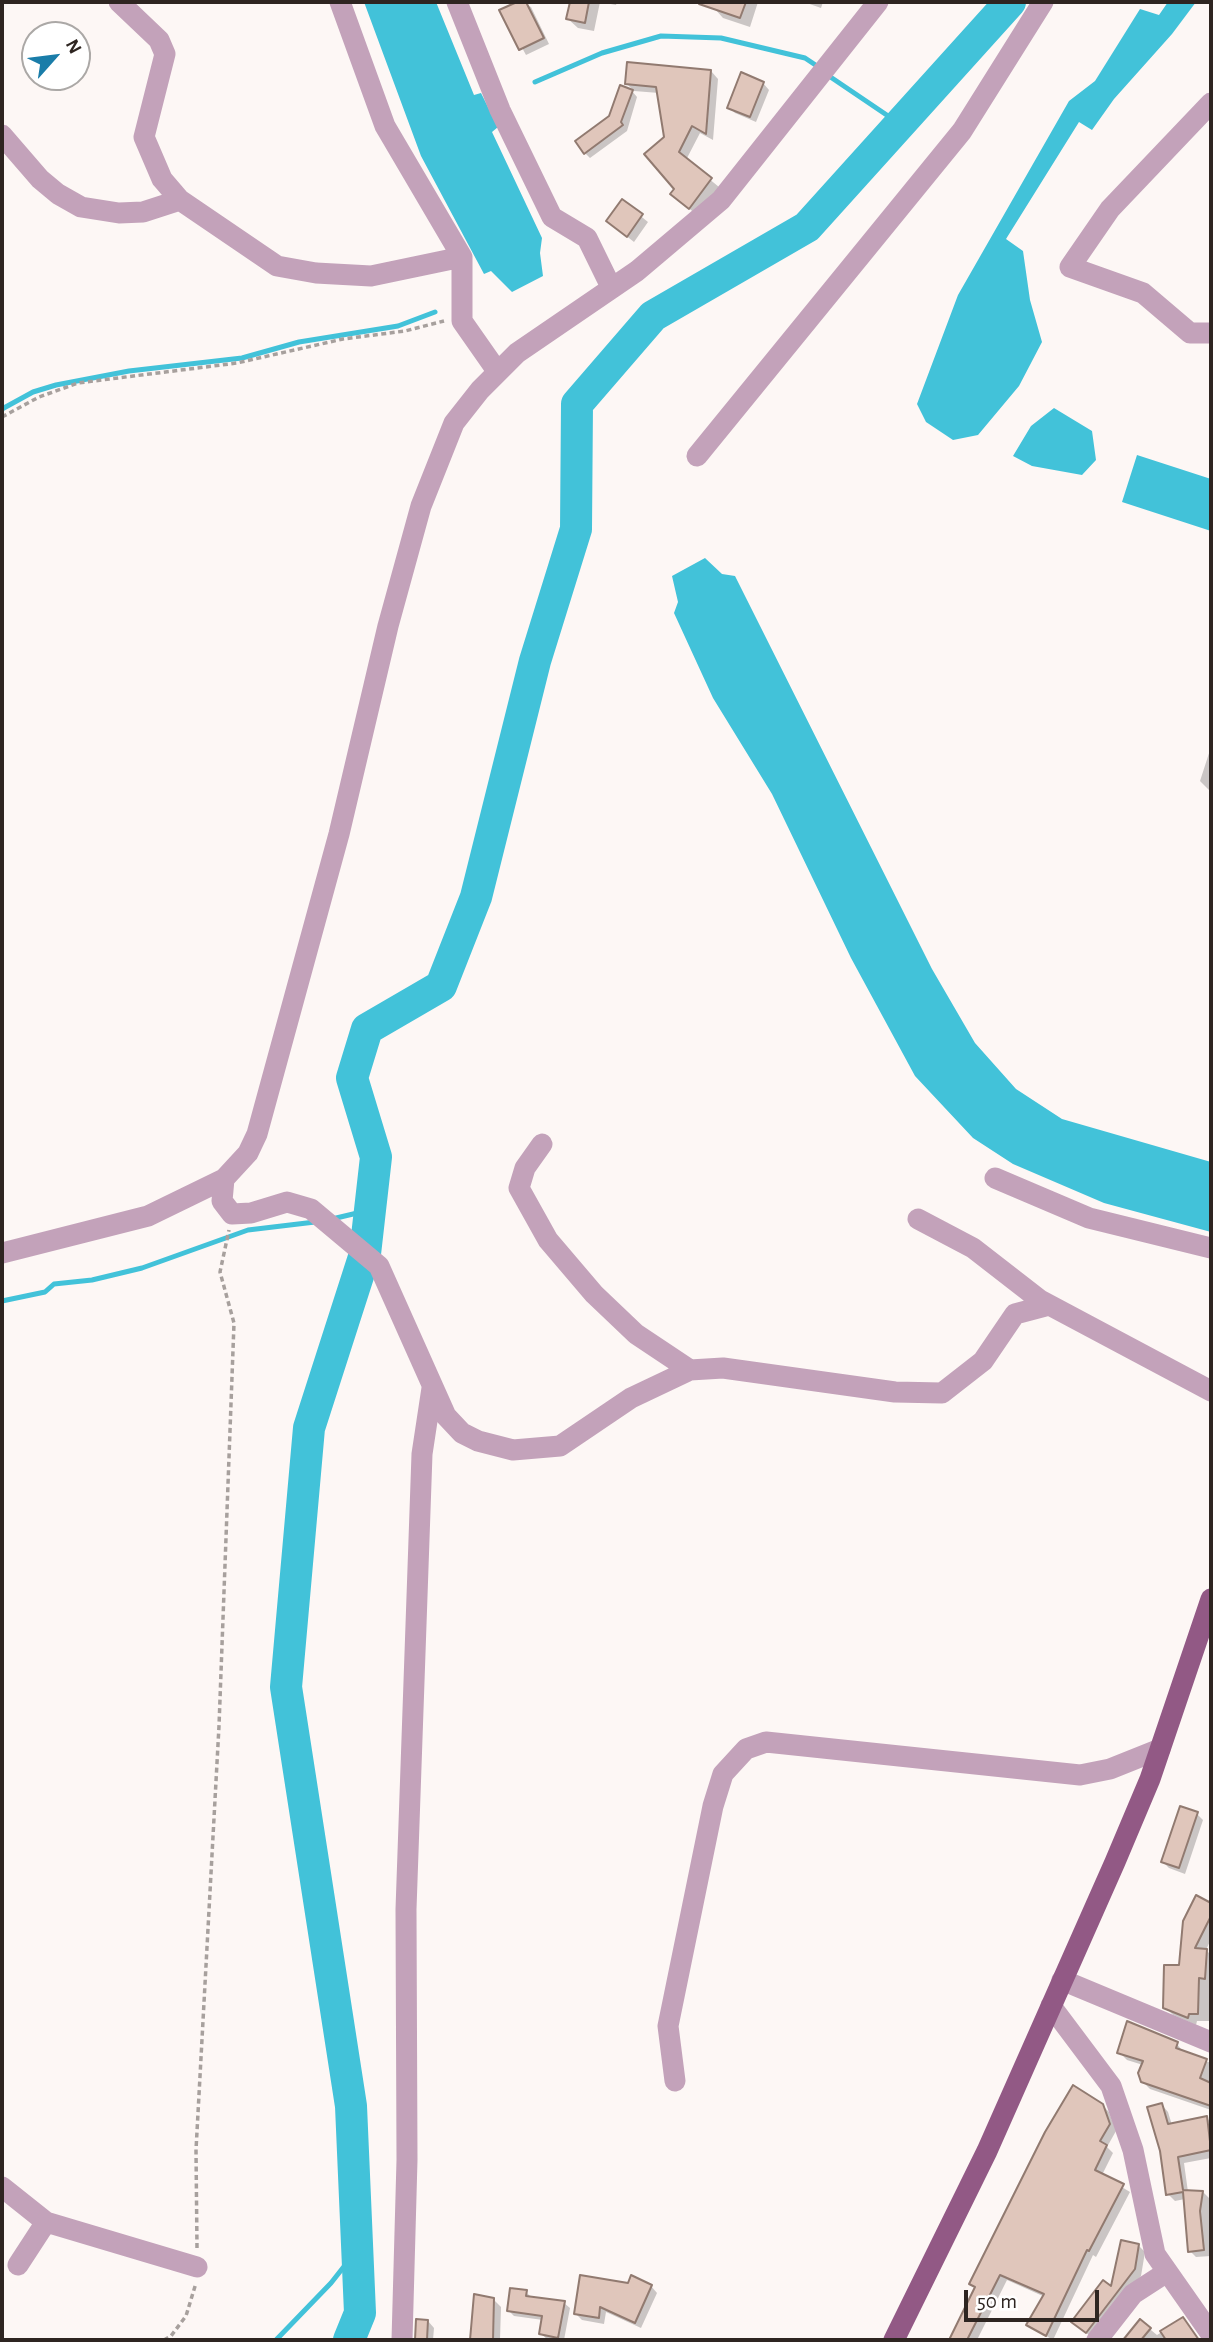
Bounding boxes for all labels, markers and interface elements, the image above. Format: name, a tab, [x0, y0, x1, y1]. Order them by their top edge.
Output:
north arrow	[21, 21, 91, 91]
text: N	[62, 37, 85, 57]
scale bar	[968, 2276, 1103, 2320]
text: 50 m	[977, 2291, 1017, 2312]

